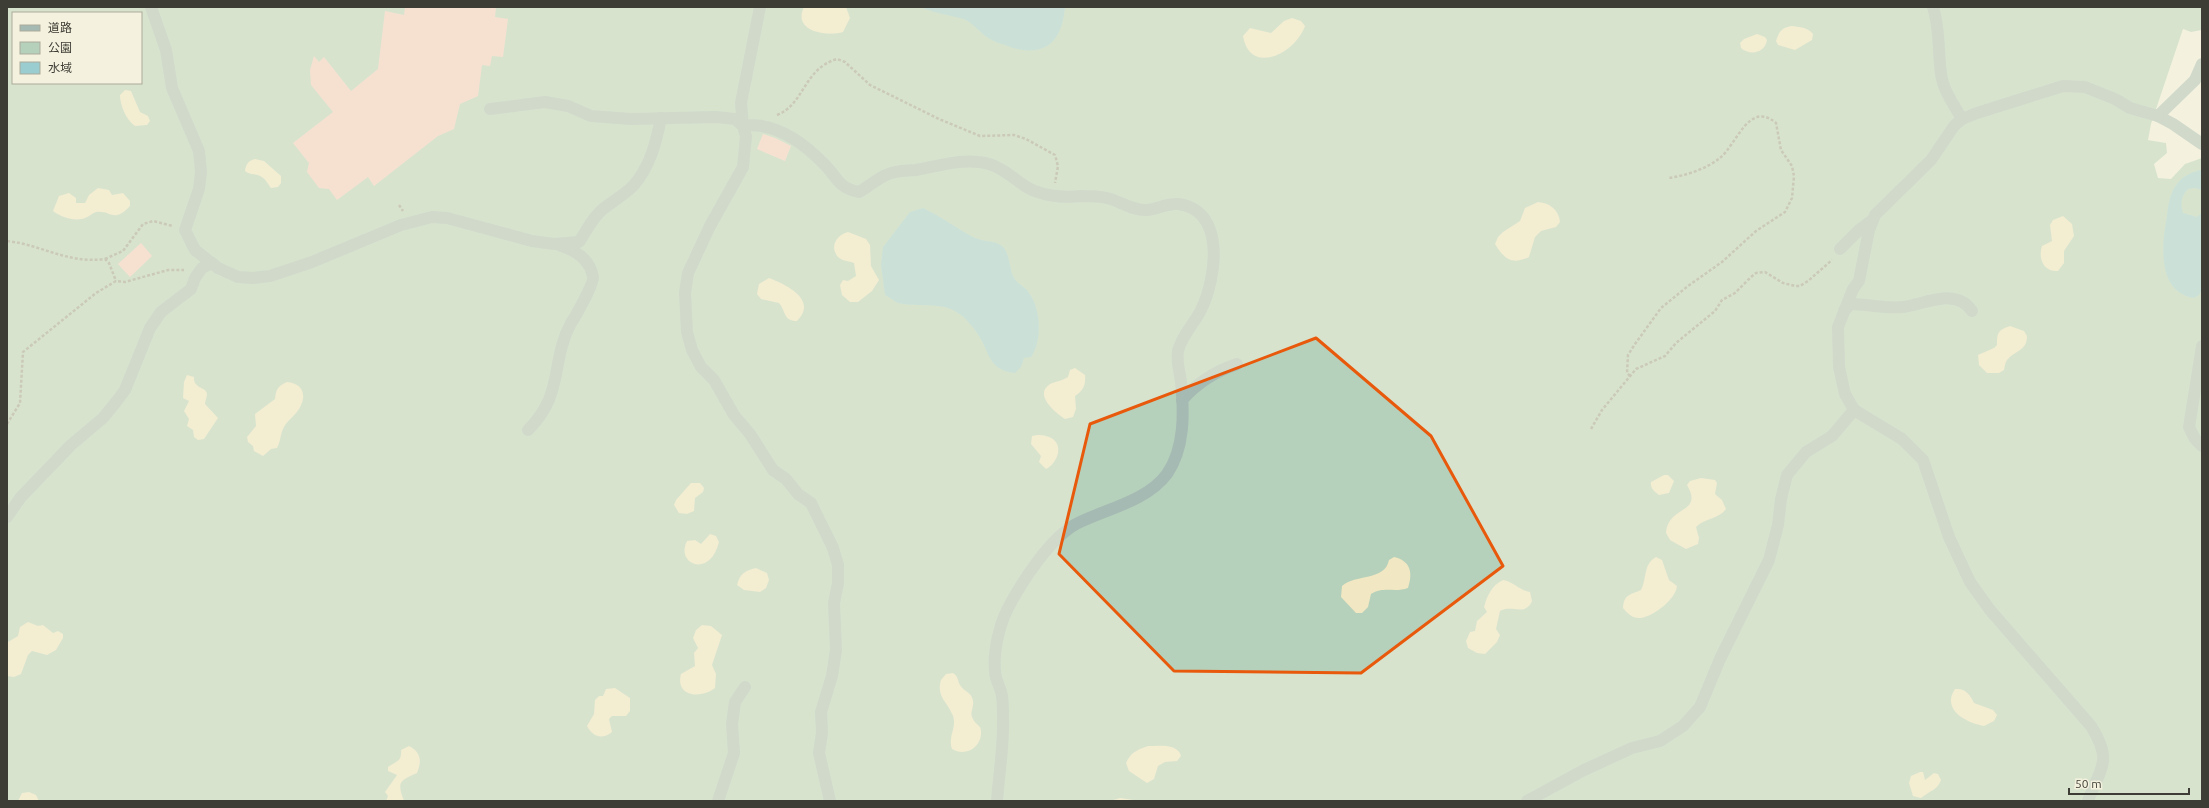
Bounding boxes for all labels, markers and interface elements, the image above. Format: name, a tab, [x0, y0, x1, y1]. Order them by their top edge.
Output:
legend	[12, 12, 142, 84]
text: 道路	[48, 21, 72, 34]
text: 公園	[48, 41, 72, 54]
text: 水域	[48, 61, 72, 74]
scale bar	[2069, 770, 2189, 796]
text: 50 m	[2075, 777, 2102, 790]

